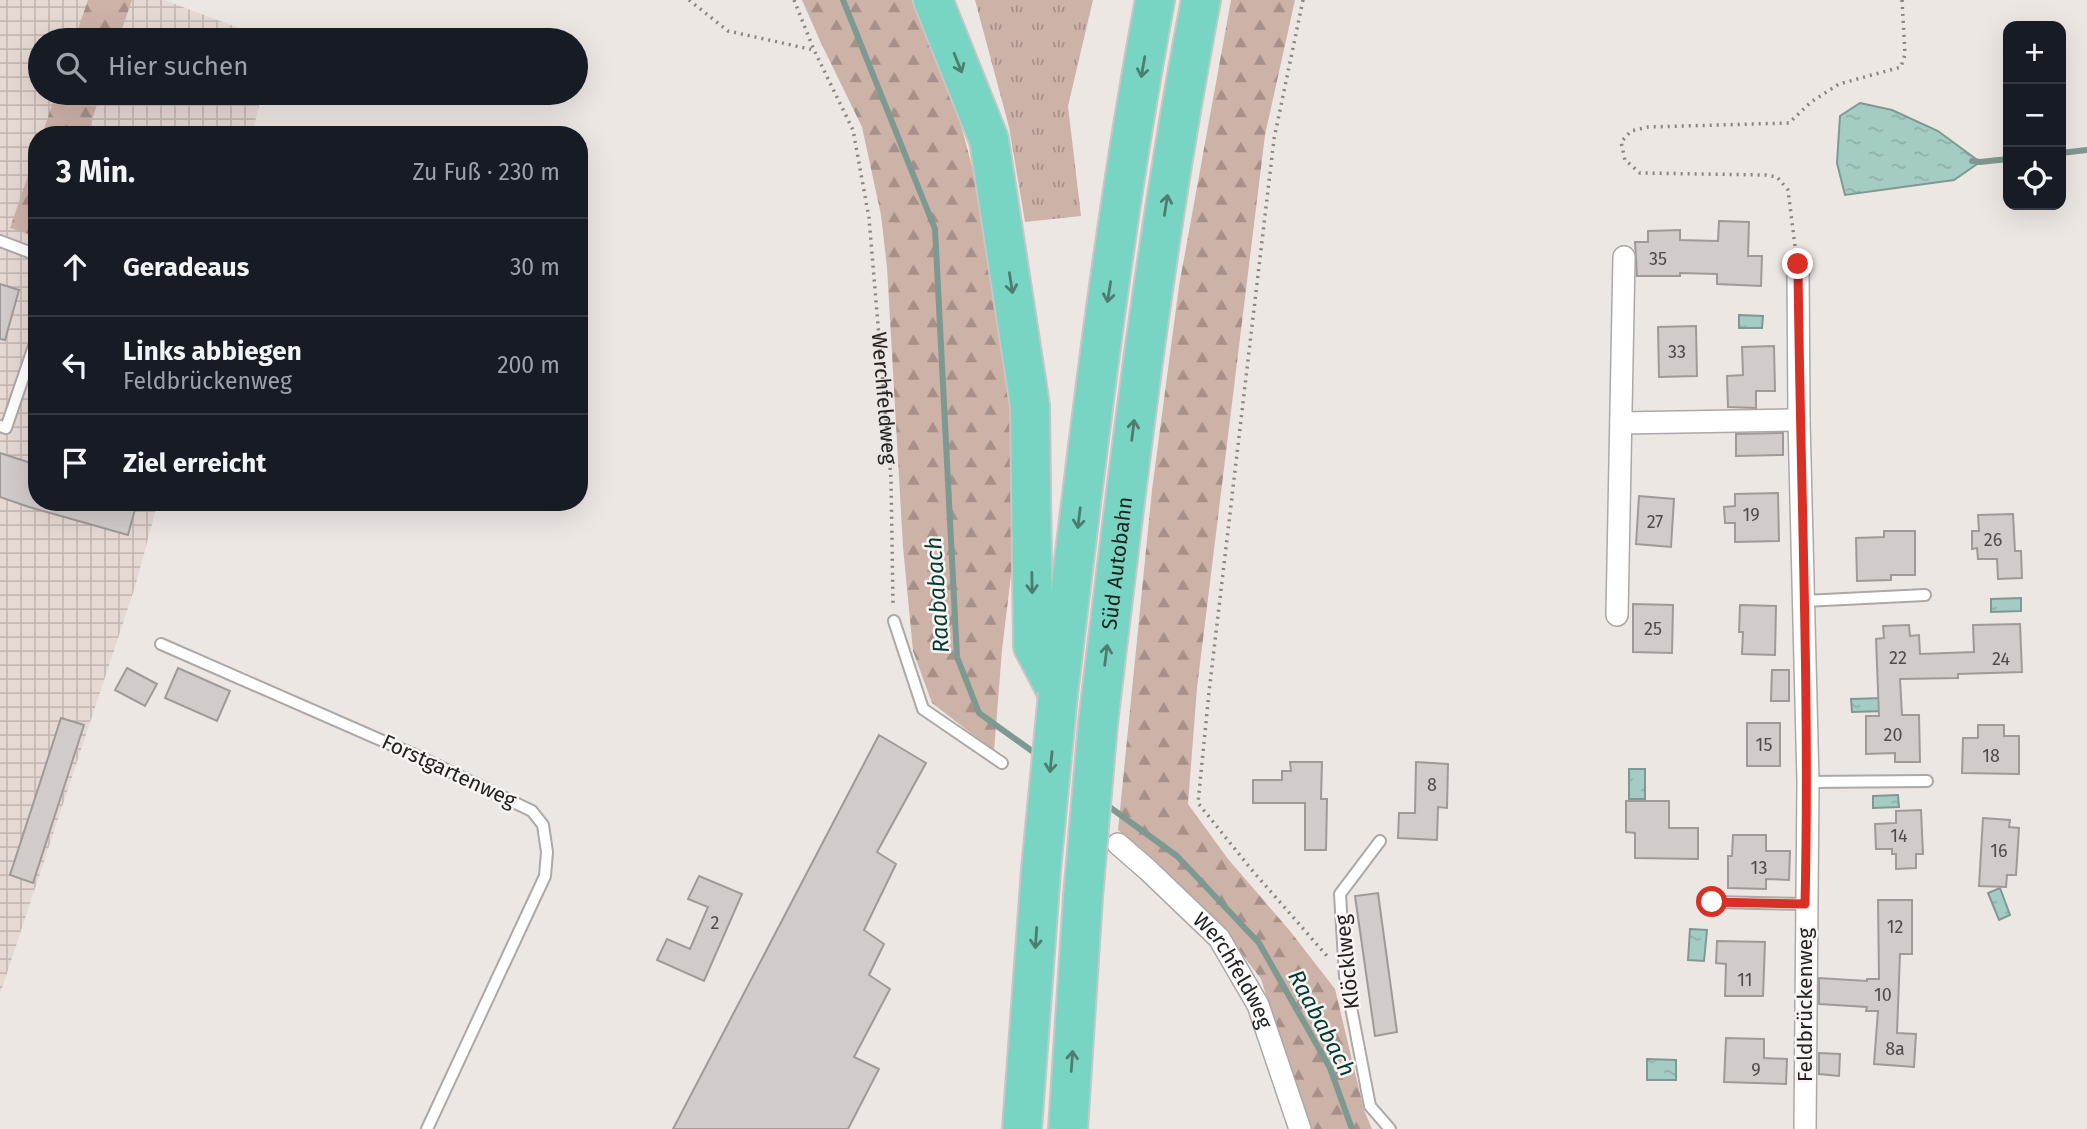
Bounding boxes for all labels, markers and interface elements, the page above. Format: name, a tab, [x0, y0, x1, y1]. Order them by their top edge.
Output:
map controls	[2003, 21, 2066, 210]
button: +	[2003, 21, 2066, 84]
search box	[28, 28, 588, 105]
icon: search	[52, 48, 90, 86]
text: Hier suchen	[108, 51, 248, 82]
one-way arrow	[953, 52, 966, 74]
one-way arrow	[1136, 55, 1149, 78]
button: −	[2003, 84, 2066, 147]
button: locate	[2003, 147, 2066, 210]
text: 3 Min.	[56, 154, 135, 190]
text: Zu Fuß · 230 m	[412, 158, 560, 186]
one-way arrow	[1160, 194, 1173, 216]
icon: ahead	[56, 248, 94, 286]
house number: 35	[1649, 248, 1667, 270]
route end	[1782, 248, 1813, 279]
text: Geradeaus	[123, 252, 249, 283]
text: 30 m	[510, 253, 560, 281]
one-way arrow	[1005, 272, 1018, 294]
one-way arrow	[1102, 280, 1115, 303]
street label: Werchfeldweg	[866, 331, 903, 465]
text: Links abbiegen	[123, 336, 302, 367]
house number: 33	[1668, 341, 1686, 363]
icon: left	[56, 346, 94, 384]
text: 200 m	[497, 351, 560, 379]
text: Feldbrückenweg	[123, 367, 292, 395]
one-way arrow	[1127, 419, 1140, 441]
icon: arrive	[56, 444, 94, 482]
text: Ziel erreicht	[123, 448, 266, 479]
street label: Süd Autobahn	[1096, 495, 1138, 631]
house number: 19	[1742, 504, 1760, 526]
one-way arrow	[1073, 506, 1086, 528]
house number: 27	[1647, 511, 1663, 533]
house number: 26	[1984, 529, 2002, 551]
water label: Raababach	[919, 536, 955, 654]
one-way arrow	[1026, 571, 1039, 594]
house number: 25	[1644, 618, 1662, 640]
one-way arrow	[1099, 645, 1112, 667]
house number: 22	[1889, 647, 1907, 669]
house number: 24	[1992, 648, 2010, 670]
house number: 20	[1884, 724, 1902, 746]
street label: Forstgartenweg	[378, 729, 520, 813]
house number: 15	[1756, 734, 1772, 756]
house number: 18	[1982, 745, 2000, 767]
one-way arrow	[1044, 750, 1057, 773]
house number: 8	[1427, 774, 1437, 796]
house number: 14	[1890, 825, 1908, 847]
house number: 16	[1990, 840, 2008, 862]
house number: 13	[1751, 857, 1767, 879]
route start	[1696, 886, 1727, 917]
street label: Werchfeldweg	[1187, 907, 1278, 1032]
house number: 2	[711, 912, 720, 934]
street label: Klöcklweg	[1329, 913, 1365, 1011]
house number: 12	[1887, 916, 1903, 938]
one-way arrow	[1029, 926, 1042, 949]
street label: Feldbrückenweg	[1792, 928, 1818, 1082]
water label: Raababach	[1282, 965, 1362, 1081]
house number: 11	[1737, 969, 1753, 991]
house number: 10	[1874, 984, 1892, 1006]
house number: 8a	[1885, 1038, 1905, 1060]
one-way arrow	[1066, 1050, 1079, 1073]
house number: 9	[1751, 1059, 1761, 1081]

